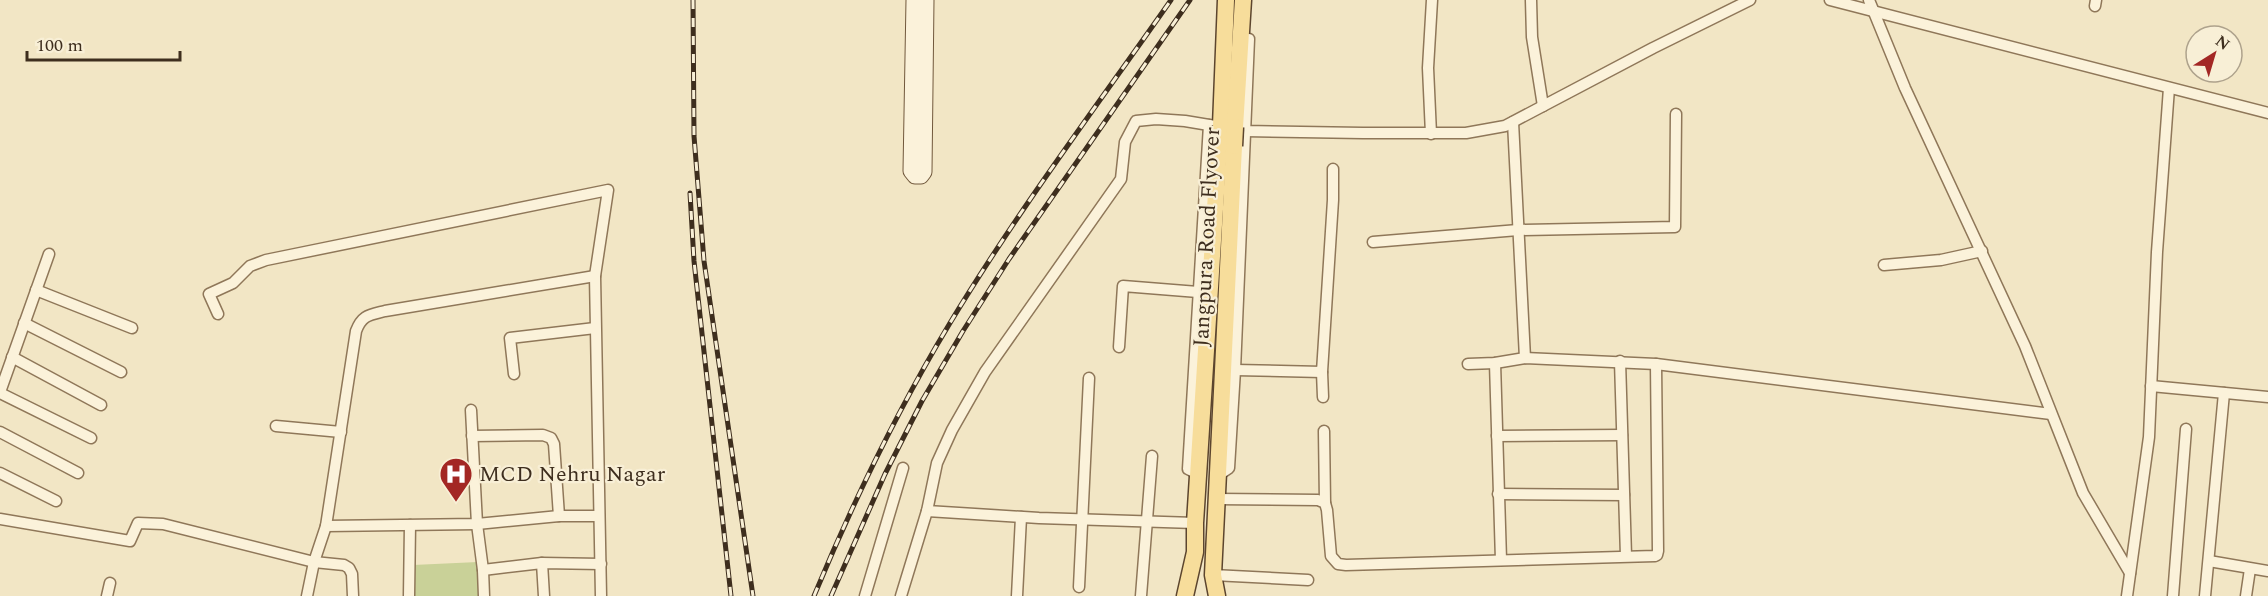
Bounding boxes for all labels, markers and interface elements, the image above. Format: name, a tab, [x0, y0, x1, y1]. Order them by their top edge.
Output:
scale bar	[27, 24, 180, 62]
north arrow	[2184, 24, 2244, 84]
text: N	[2210, 29, 2235, 56]
text: 100 m	[36, 32, 83, 59]
street label: Jangpura Road Flyover	[1185, 126, 1229, 348]
hospital icon: MCD Nehru Nagar	[438, 456, 474, 503]
place label: MCD Nehru Nagar	[479, 458, 666, 491]

